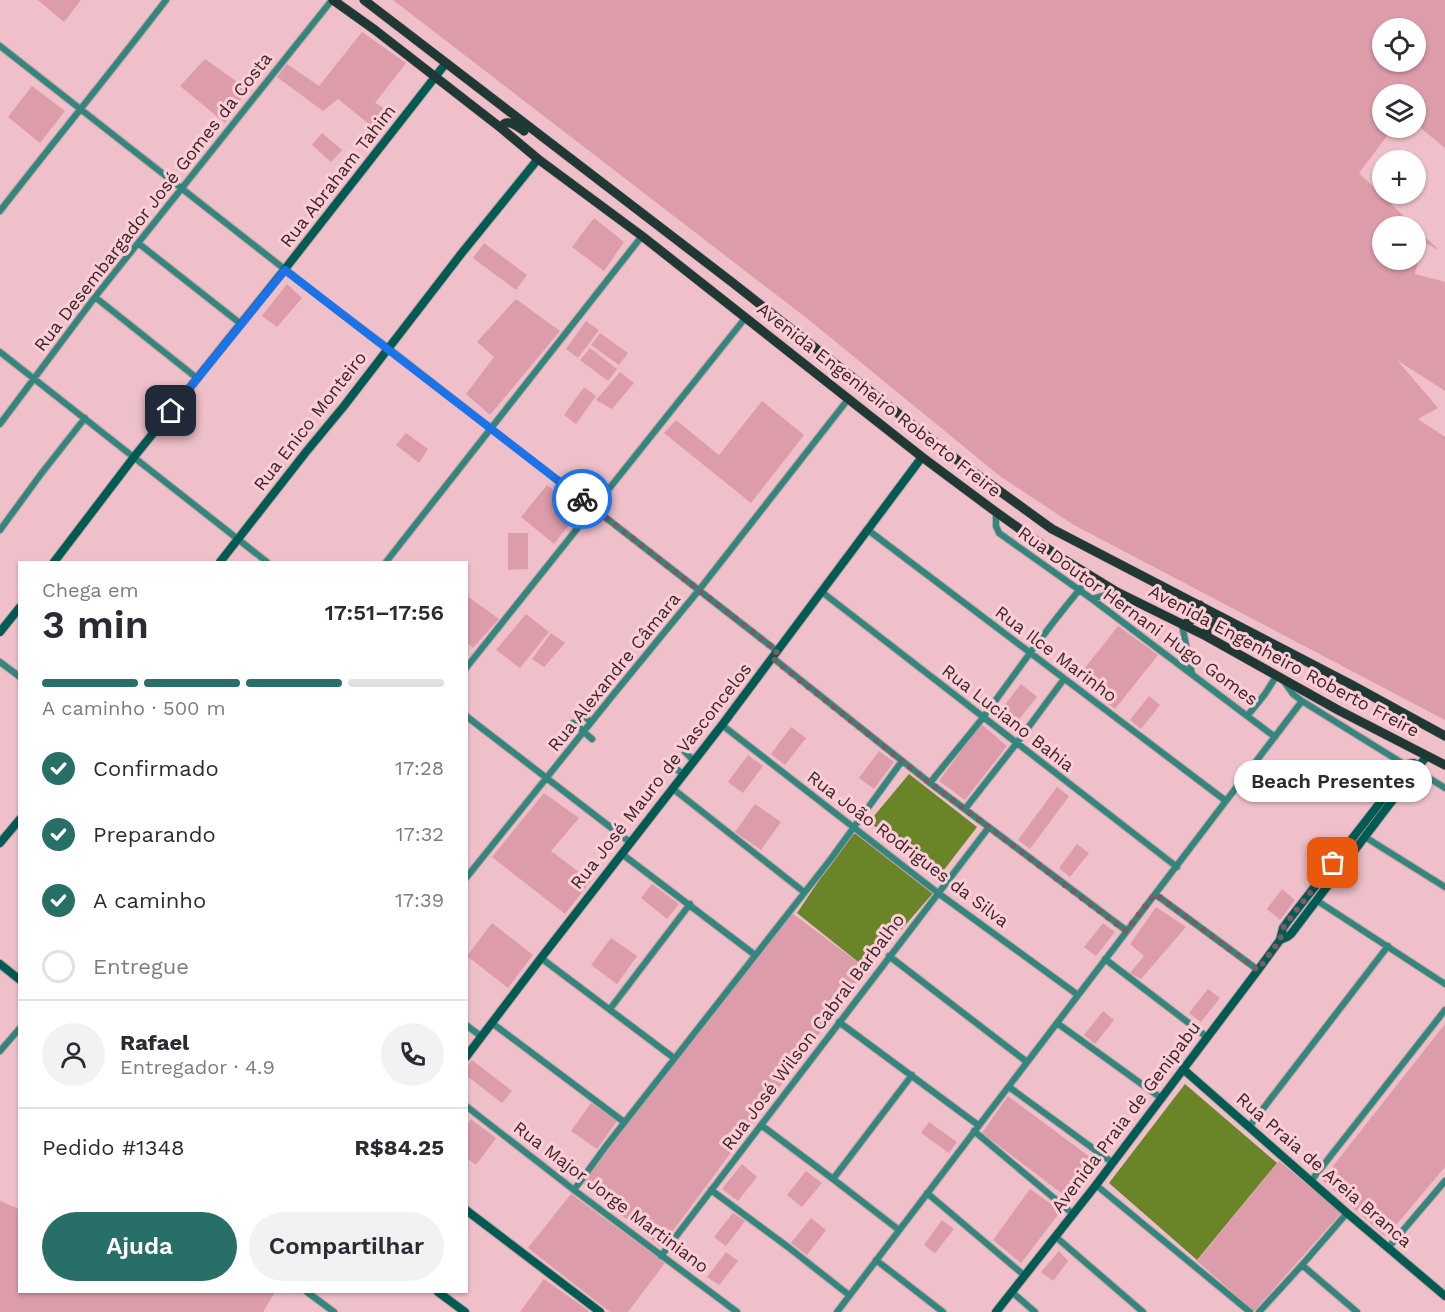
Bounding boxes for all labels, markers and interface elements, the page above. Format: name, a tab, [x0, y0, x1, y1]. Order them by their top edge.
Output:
map controls	[1372, 18, 1426, 270]
button: locate	[1372, 18, 1426, 72]
street label: Rua Desembargador José Gomes da Costa	[29, 48, 276, 355]
button: layers	[1372, 84, 1426, 138]
street label: Rua Abraham Tahim	[275, 100, 400, 251]
button: +	[1372, 150, 1426, 204]
button: −	[1372, 216, 1426, 270]
street label: Avenida Engenheiro Roberto Freire	[753, 298, 1005, 501]
street label: Rua Enico Monteiro	[249, 347, 370, 494]
pin	[145, 385, 196, 436]
icon: home	[154, 394, 187, 427]
courier	[552, 469, 612, 529]
icon: bike	[566, 483, 599, 516]
street label: Rua Doutor Hernani Hugo Gomes	[1014, 522, 1262, 710]
text: Chega em	[42, 578, 139, 602]
street label: Avenida Engenheiro Roberto Freire	[1145, 580, 1423, 741]
street label: Rua Alexandre Câmara	[543, 588, 684, 755]
text: 17:51–17:56	[325, 600, 444, 625]
street label: Rua Ilce Marinho	[991, 601, 1121, 706]
text: 3 min	[42, 602, 149, 647]
street label: Rua José Mauro de Vasconcelos	[566, 658, 756, 893]
street label: Rua Luciano Bahia	[938, 660, 1078, 776]
text: A caminho · 500 m	[42, 696, 225, 720]
icon: check	[42, 752, 75, 785]
text: Confirmado	[93, 756, 219, 781]
text: 17:28	[395, 756, 444, 780]
callout: Beach Presentes	[1234, 761, 1432, 803]
street label: Rua João Rodrigues da Silva	[803, 766, 1013, 931]
text: Beach Presentes	[1251, 769, 1415, 793]
icon: check	[42, 818, 75, 851]
text: Preparando	[93, 822, 216, 847]
text: 17:32	[396, 822, 444, 846]
pin	[1307, 837, 1358, 888]
icon: bag	[1316, 846, 1349, 879]
icon: check	[42, 884, 75, 917]
text: A caminho	[93, 888, 206, 913]
text: 17:39	[395, 888, 444, 912]
street label: Rua José Wilson Cabral Barbalho	[717, 909, 908, 1154]
text: Entregue	[93, 954, 189, 979]
street label: Avenida Praia de Genipabu	[1047, 1017, 1204, 1217]
button: person	[42, 1023, 105, 1086]
button: phone	[381, 1023, 444, 1086]
text: Rafael	[120, 1030, 189, 1055]
text: Entregador · 4.9	[120, 1055, 275, 1079]
street label: Rua Praia de Areia Branca	[1232, 1088, 1416, 1251]
street label: Rua Major Jorge Martiniano	[510, 1116, 713, 1277]
text: Pedido #1348	[42, 1135, 185, 1160]
text: R$84.25	[355, 1135, 444, 1160]
button: Ajuda	[42, 1212, 237, 1281]
button: Compartilhar	[249, 1212, 444, 1281]

